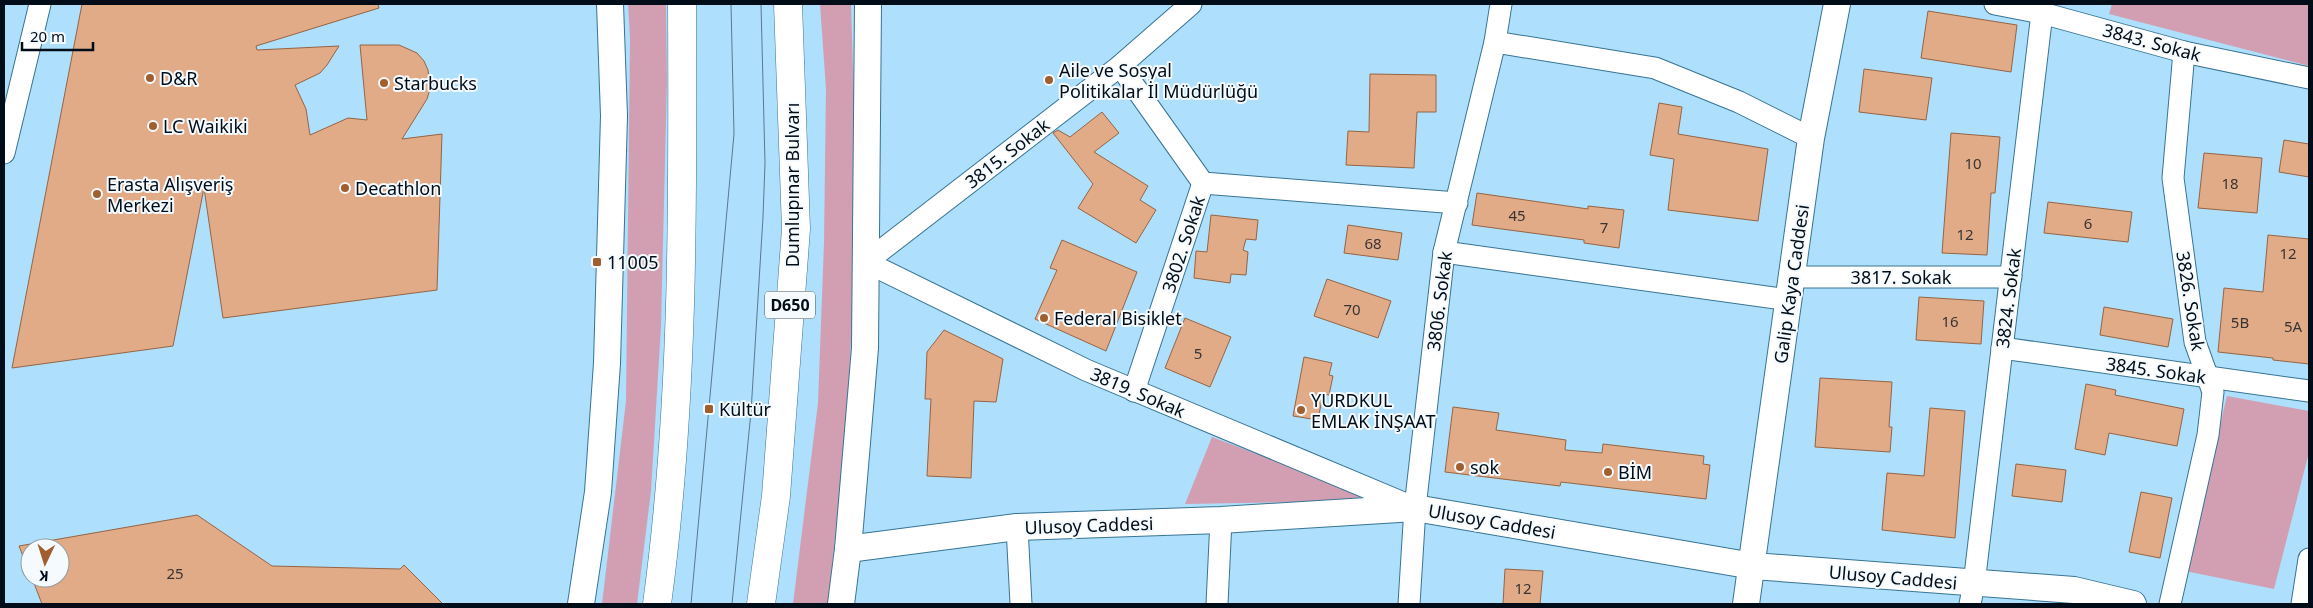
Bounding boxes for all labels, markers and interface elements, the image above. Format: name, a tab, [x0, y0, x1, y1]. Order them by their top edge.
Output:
street label: 3843. Sokak	[2100, 17, 2204, 67]
scale bar	[22, 20, 94, 52]
text: 20 m	[30, 26, 65, 46]
place label: Aile ve Sosyal Politikalar İl Müdürlüğü	[1059, 58, 1258, 103]
place label: D&R	[160, 66, 198, 90]
place label: Starbucks	[394, 71, 477, 95]
marker: D&R	[144, 72, 156, 84]
marker: Aile ve Sosyal Politikalar İl Müdürlüğü	[1043, 74, 1055, 86]
marker: Starbucks	[378, 77, 390, 89]
street label: Dumlupınar Bulvarı	[780, 103, 804, 267]
street label: 3815. Sokak	[960, 112, 1054, 193]
place label: LC Waikiki	[163, 114, 248, 138]
marker: LC Waikiki	[147, 120, 159, 132]
house number: 10	[1964, 153, 1982, 173]
place label: Erasta Alışveriş Merkezi	[107, 172, 234, 217]
house number: 18	[2221, 173, 2239, 193]
place label: Decathlon	[355, 176, 441, 200]
marker: Decathlon	[339, 182, 351, 194]
marker: Erasta Alışveriş Merkezi	[91, 188, 103, 200]
street label: 3802. Sokak	[1156, 192, 1210, 296]
street label: Galip Kaya Caddesi	[1768, 203, 1814, 365]
house number: 45	[1508, 205, 1526, 225]
house number: 6	[2084, 213, 2092, 233]
house number: 7	[1600, 217, 1608, 237]
house number: 12	[1956, 224, 1974, 244]
house number: 68	[1364, 233, 1382, 253]
house number: 12	[2279, 243, 2297, 263]
street label: 3824. Sokak	[1990, 246, 2026, 349]
street label: 3806. Sokak	[1421, 249, 1457, 352]
street label: 3826. Sokak	[2171, 249, 2211, 353]
place label: 11005	[607, 250, 658, 274]
marker: 11005	[591, 256, 603, 268]
street label: 3817. Sokak	[1851, 265, 1952, 289]
road number: D650	[765, 292, 815, 318]
house number: 70	[1343, 299, 1361, 319]
place label: Federal Bisiklet	[1054, 306, 1182, 330]
house number: 16	[1941, 311, 1959, 331]
marker: Federal Bisiklet	[1038, 312, 1050, 324]
house number: 5B	[2231, 312, 2249, 332]
house number: 5A	[2284, 316, 2302, 336]
house number: 5	[1194, 343, 1202, 363]
street label: 3845. Sokak	[2104, 351, 2208, 389]
street label: 3819. Sokak	[1087, 361, 1189, 423]
place label: YURDKUL EMLAK İNŞAAT	[1311, 388, 1436, 433]
place label: Kültür	[719, 397, 772, 421]
marker: Kültür	[703, 403, 715, 415]
marker: YURDKUL EMLAK İNŞAAT	[1295, 404, 1307, 416]
place label: sok	[1470, 455, 1500, 479]
place label: BİM	[1618, 460, 1652, 484]
marker: sok	[1454, 461, 1466, 473]
marker: BİM	[1602, 466, 1614, 478]
street label: Ulusoy Caddesi	[1426, 498, 1558, 544]
street label: Ulusoy Caddesi	[1024, 511, 1154, 539]
north arrow	[20, 538, 70, 588]
street label: Ulusoy Caddesi	[1828, 559, 1958, 595]
house number: 25	[166, 563, 184, 583]
text: K	[38, 567, 49, 586]
house number: 12	[1514, 578, 1532, 598]

